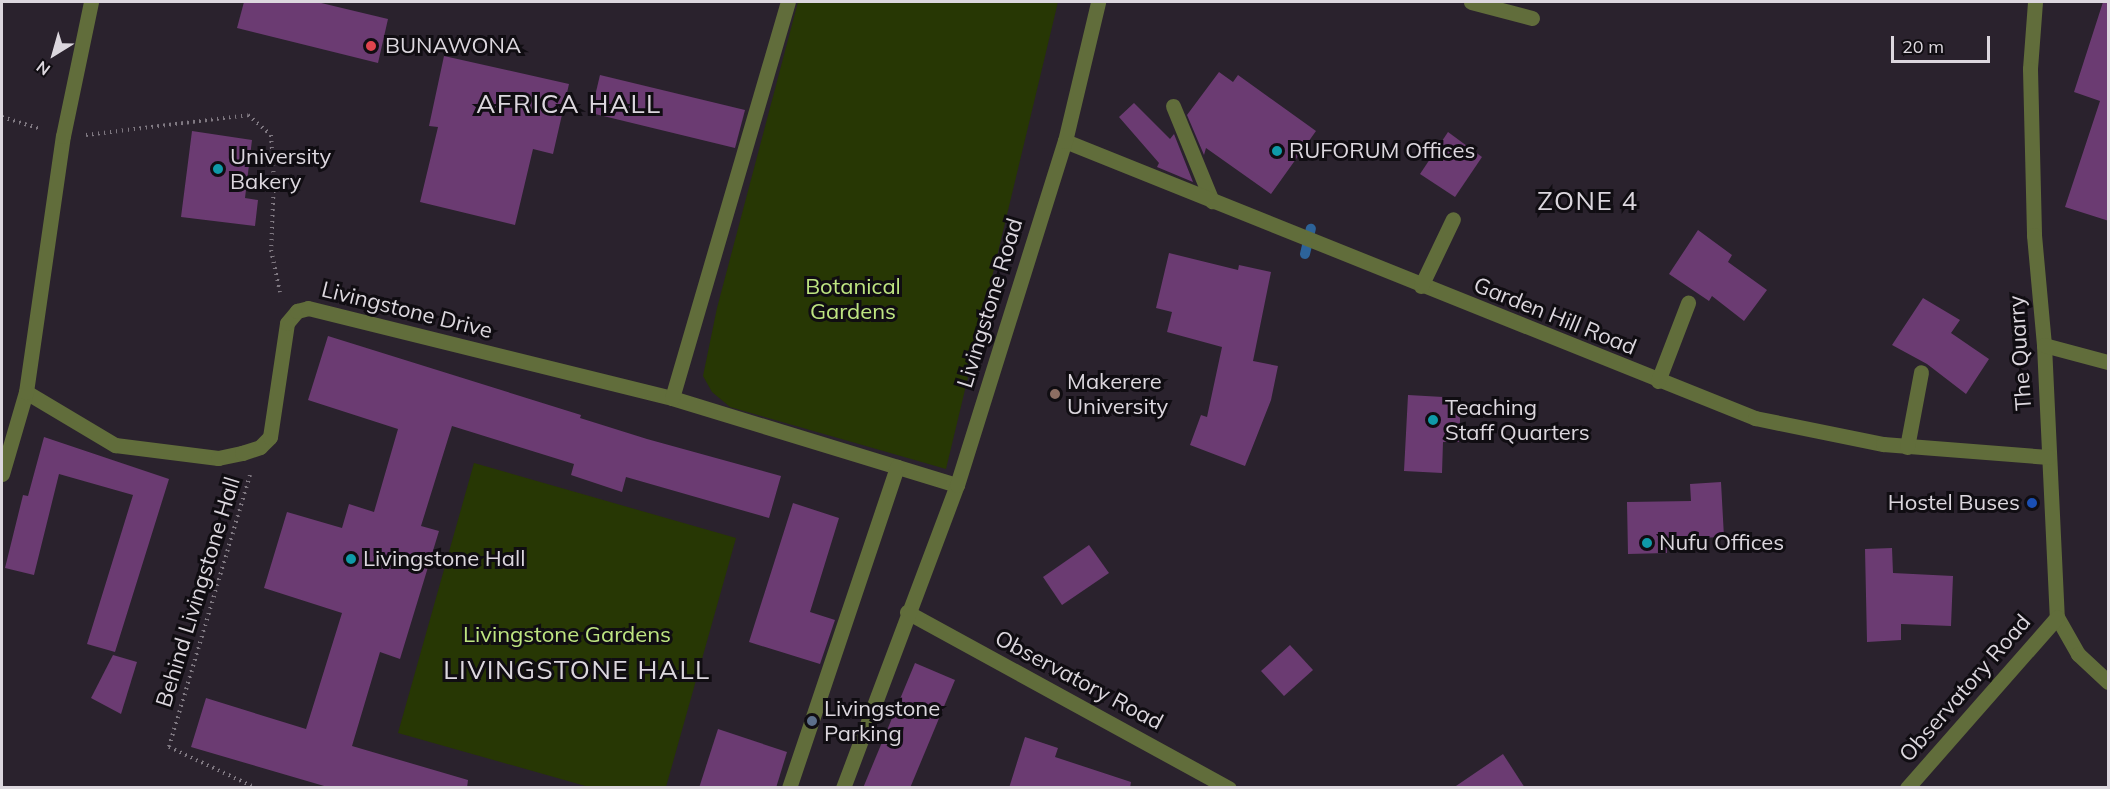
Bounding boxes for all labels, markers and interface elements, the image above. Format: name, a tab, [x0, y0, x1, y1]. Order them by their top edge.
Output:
north arrow	[24, 24, 84, 84]
scale bar	[1894, 24, 1993, 62]
place label: BUNAWONA	[385, 33, 521, 59]
text: 20 m	[1902, 35, 1944, 58]
marker: BUNAWONA	[362, 37, 380, 55]
text: N	[32, 57, 54, 80]
district label: AFRICA HALL	[476, 88, 662, 120]
place label: RUFORUM Offices	[1289, 138, 1475, 164]
place label: University Bakery	[230, 143, 331, 194]
marker: RUFORUM Offices	[1270, 144, 1284, 158]
marker: University Bakery	[211, 162, 225, 176]
district label: ZONE 4	[1537, 185, 1639, 217]
street label: Livingstone Road	[952, 215, 1028, 391]
street label: Garden Hill Road	[1470, 271, 1640, 361]
park label: Botanical Gardens	[805, 273, 901, 324]
street label: Livingstone Drive	[319, 276, 495, 344]
street label: The Quarry	[2003, 295, 2037, 411]
place label: Makerere University	[1067, 368, 1168, 420]
marker: Makerere University	[1048, 387, 1062, 401]
place label: Teaching Staff Quarters	[1445, 394, 1590, 446]
marker: Teaching Staff Quarters	[1426, 413, 1440, 427]
street label: Behind Livingstone Hall	[150, 474, 246, 710]
place label: Hostel Buses	[1888, 490, 2020, 516]
marker: Hostel Buses	[2025, 496, 2039, 510]
place label: Nufu Offices	[1659, 530, 1784, 556]
marker: Nufu Offices	[1640, 536, 1654, 550]
place label: Livingstone Hall	[363, 546, 525, 572]
marker: Livingstone Hall	[344, 552, 358, 566]
street label: Observatory Road	[1894, 609, 2036, 767]
park label: Livingstone Gardens	[463, 622, 671, 648]
street label: Observatory Road	[990, 625, 1168, 735]
district label: LIVINGSTONE HALL	[443, 654, 711, 686]
place label: Livingstone Parking	[824, 695, 940, 746]
marker: Livingstone Parking	[805, 714, 819, 728]

